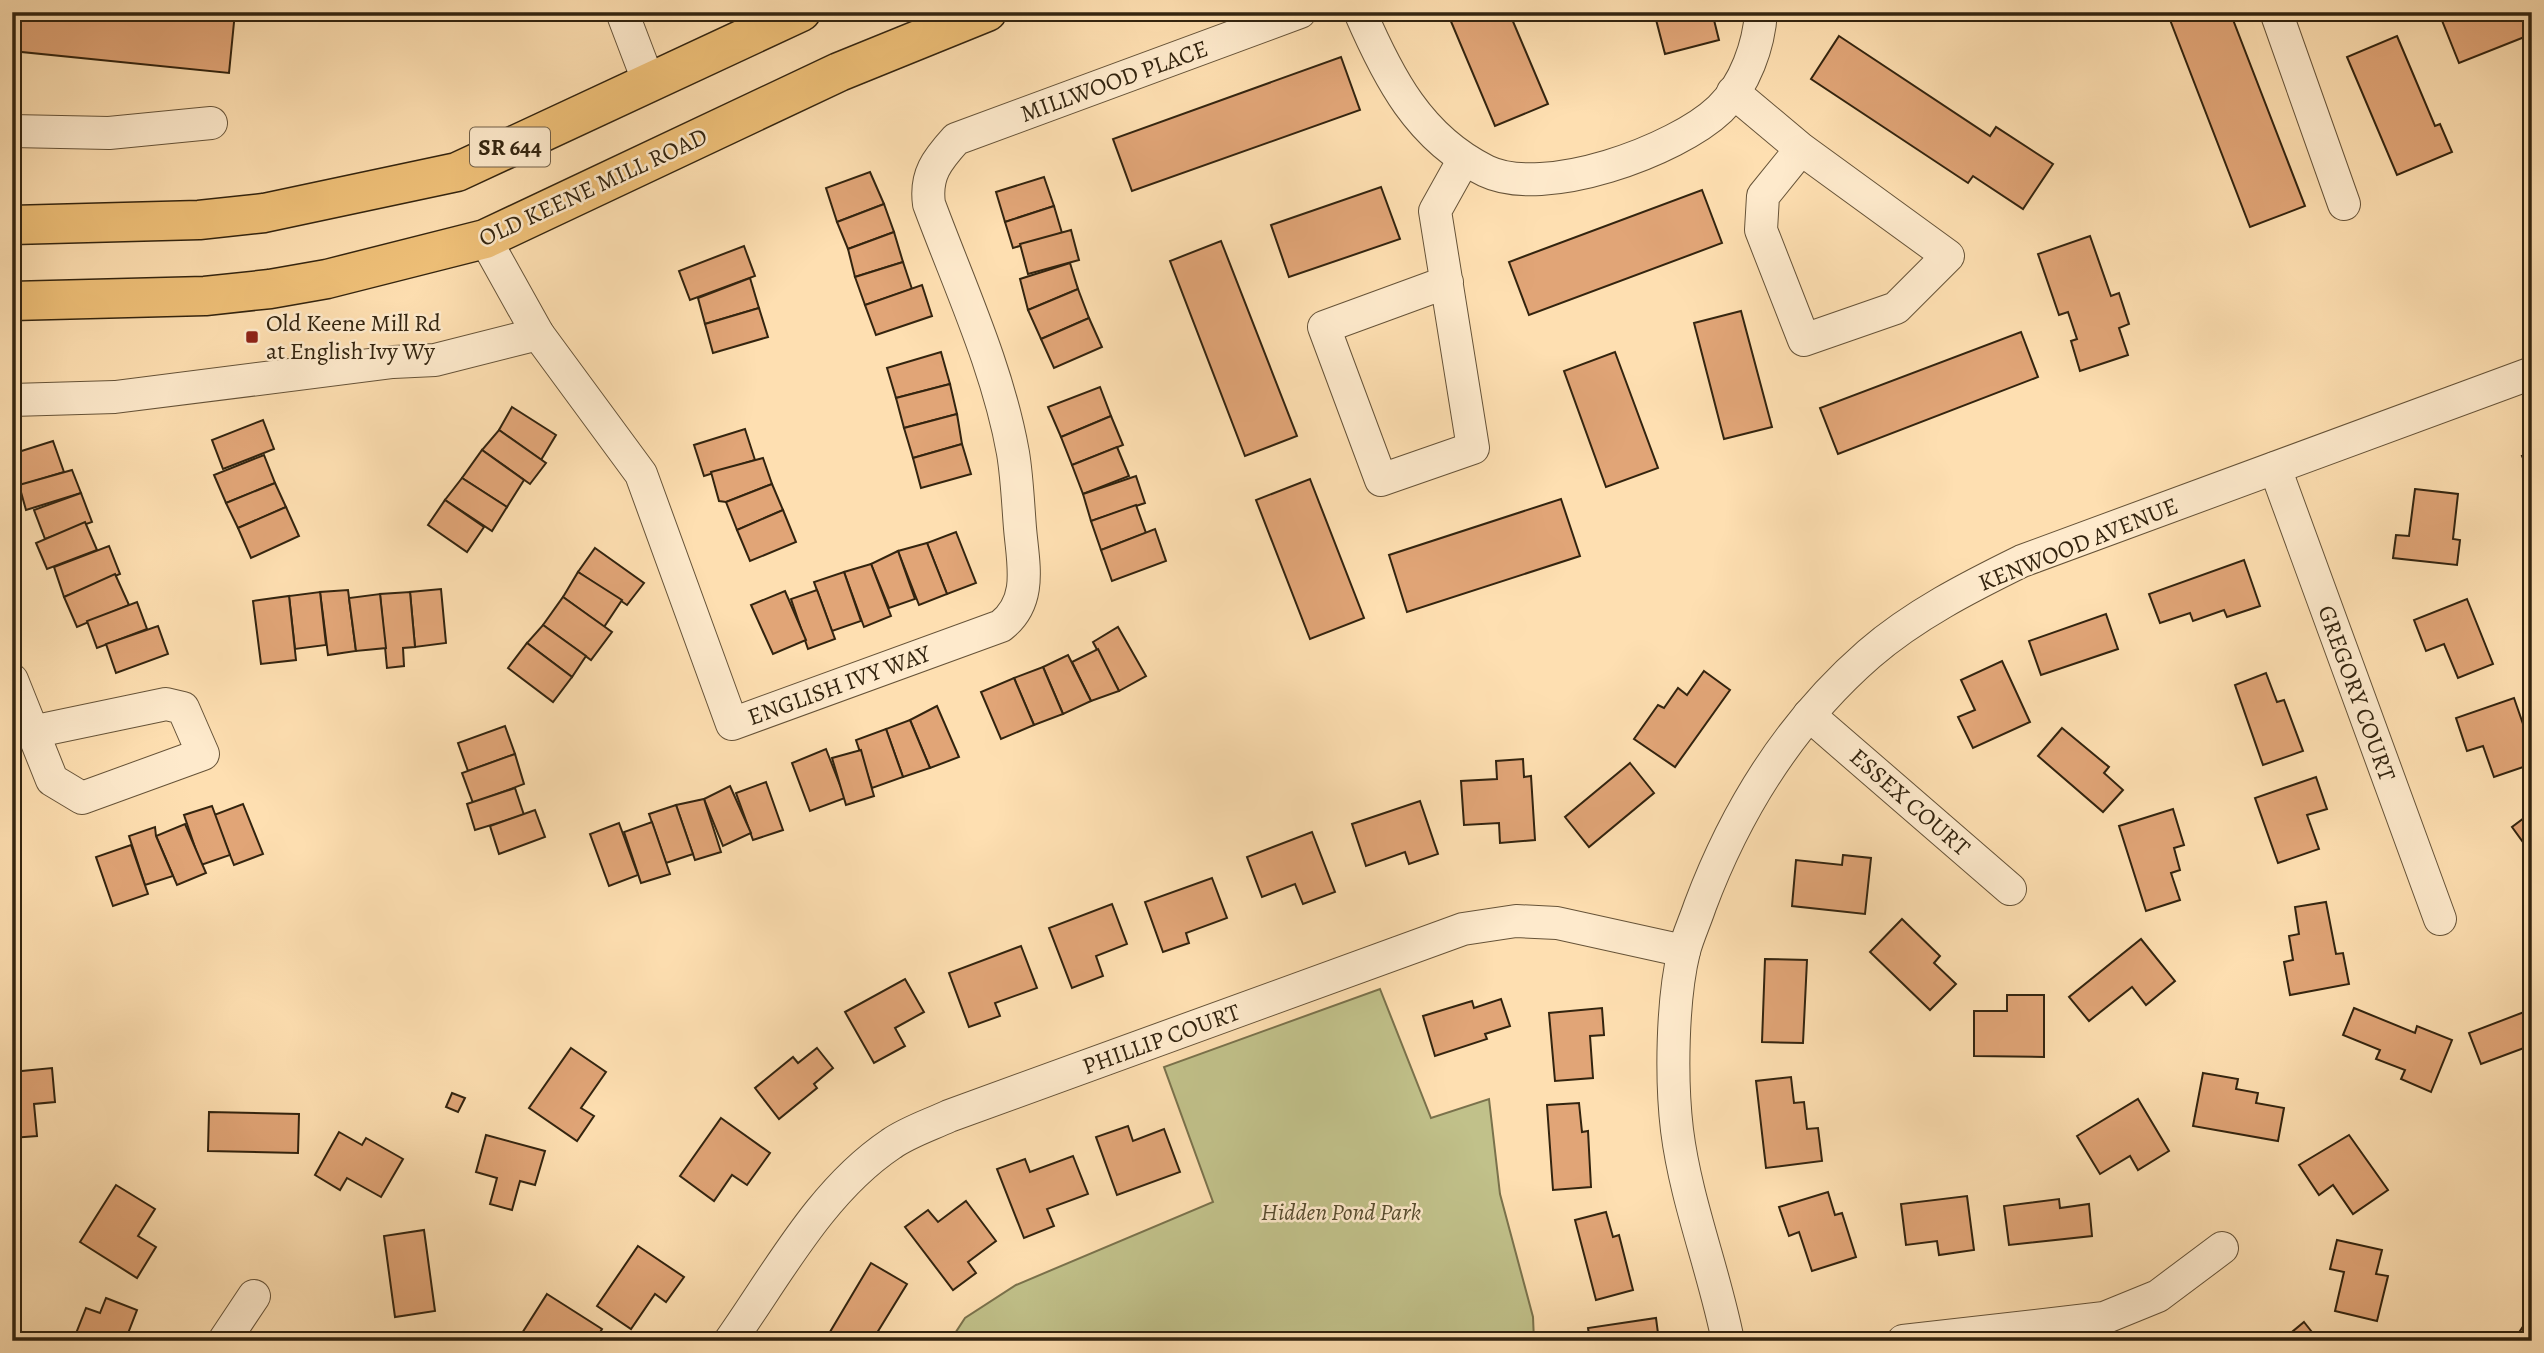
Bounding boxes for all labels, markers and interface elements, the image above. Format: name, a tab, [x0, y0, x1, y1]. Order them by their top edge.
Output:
street label: MILLWOOD PLACE	[1016, 32, 1212, 130]
street label: OLD KEENE MILL ROAD	[473, 120, 713, 254]
road number: SR 644	[470, 128, 550, 166]
place label: Old Keene Mill Rd at English Ivy Wy	[266, 307, 441, 367]
marker: Old Keene Mill Rd at English Ivy Wy	[244, 329, 260, 345]
street label: KENWOOD AVENUE	[1973, 489, 2183, 599]
street label: GREGORY COURT	[2310, 601, 2404, 785]
street label: ENGLISH IVY WAY	[743, 637, 936, 733]
street label: ESSEX COURT	[1843, 741, 1977, 863]
street label: PHILLIP COURT	[1078, 996, 1244, 1082]
park label: Hidden Pond Park	[1261, 1196, 1421, 1228]

